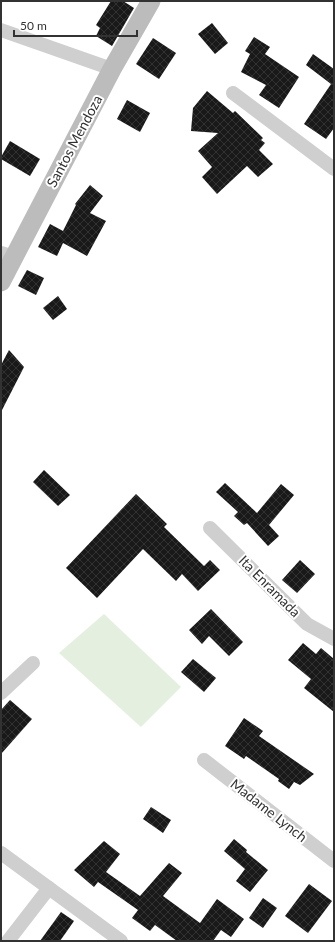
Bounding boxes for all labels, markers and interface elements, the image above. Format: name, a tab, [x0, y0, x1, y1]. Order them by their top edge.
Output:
scale bar	[14, 12, 137, 38]
text: 50 m	[20, 18, 47, 33]
street label: Santos Mendoza	[43, 92, 105, 190]
street label: Ita Enramada	[236, 552, 304, 620]
street label: Madame Lynch	[227, 775, 311, 845]

